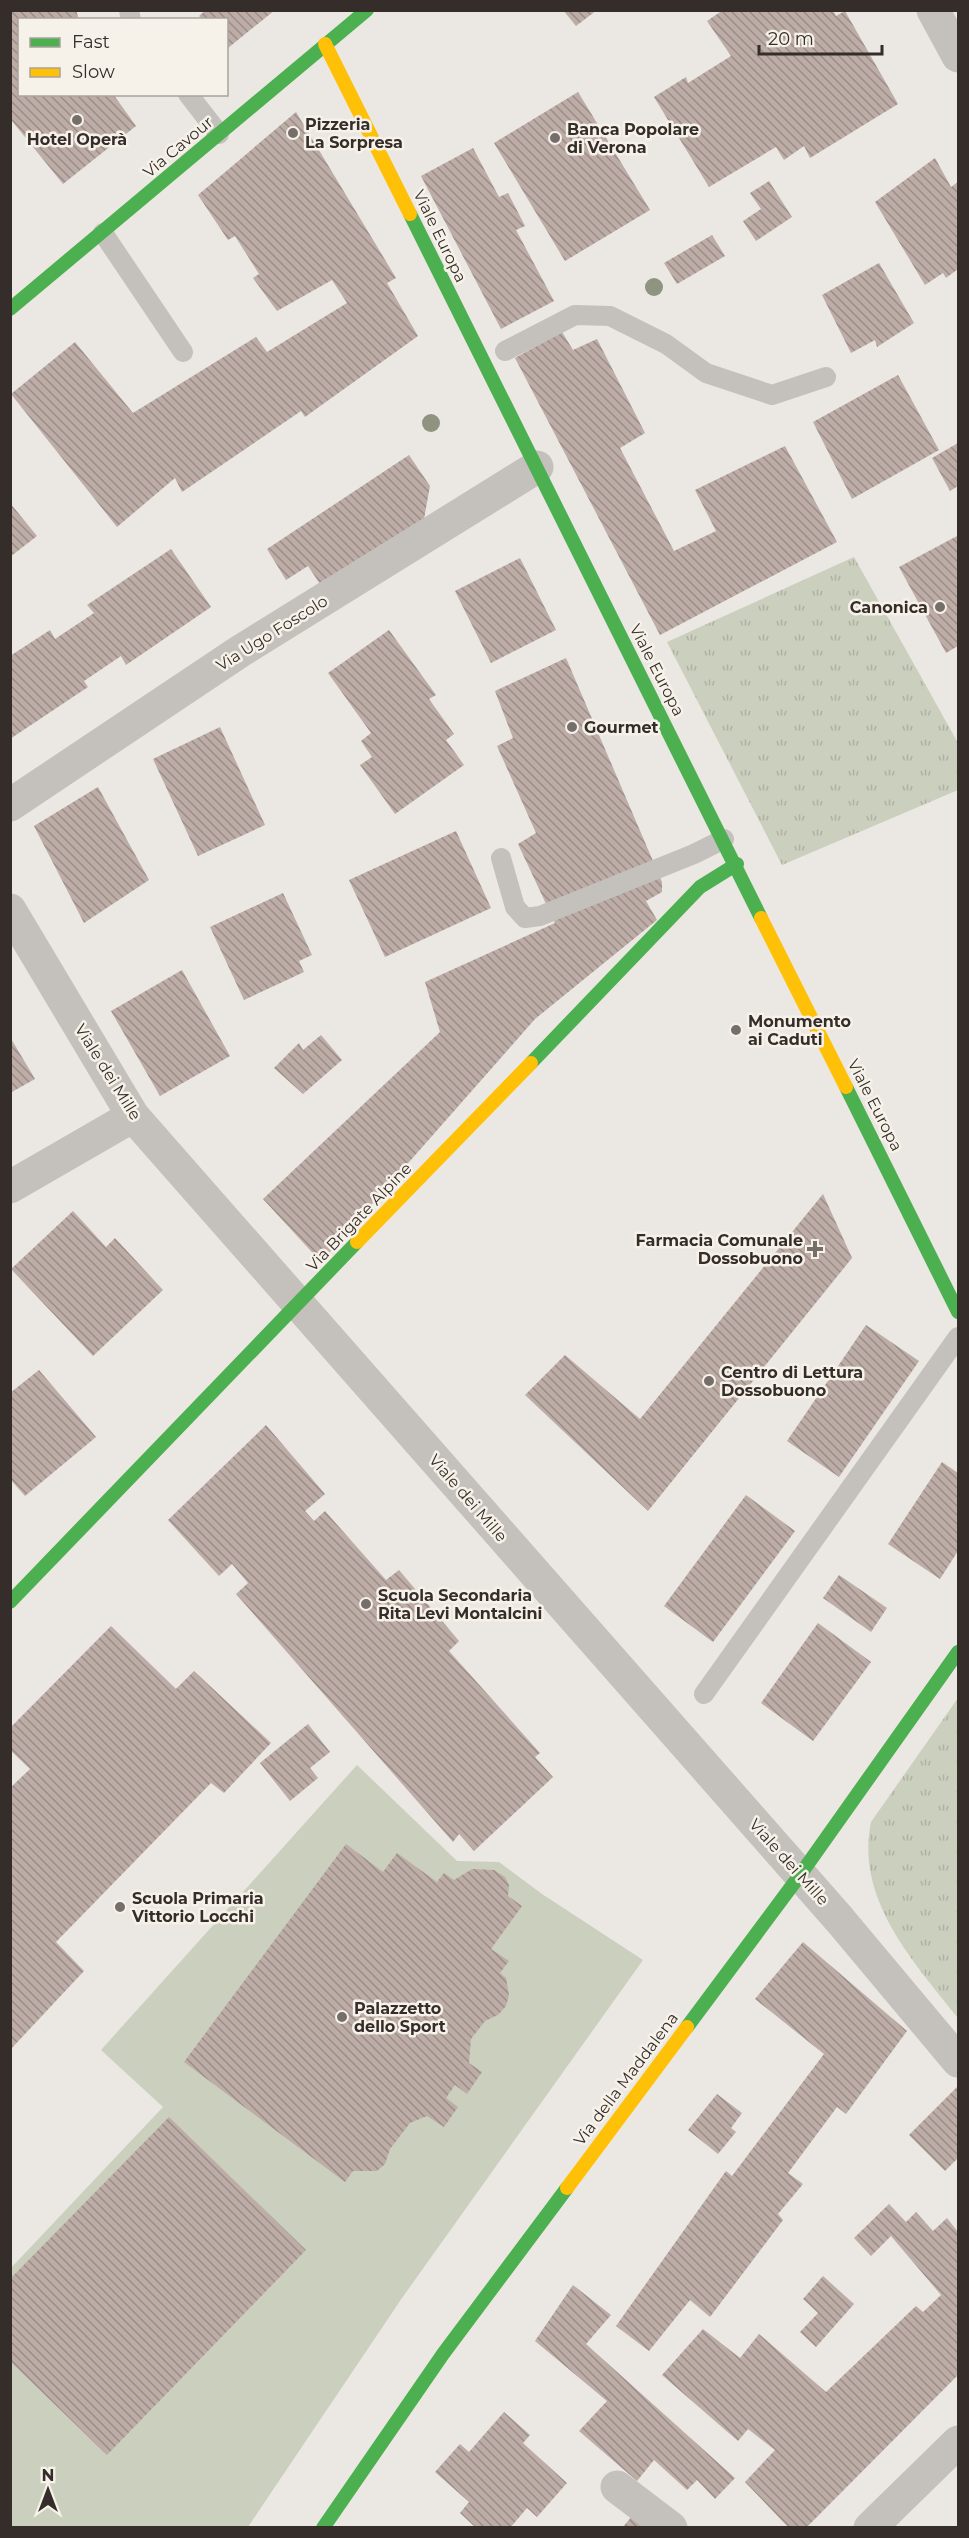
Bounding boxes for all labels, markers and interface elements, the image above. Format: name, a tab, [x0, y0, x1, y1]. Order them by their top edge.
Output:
legend	[18, 18, 228, 96]
scale bar	[759, 18, 882, 56]
text: 20 m	[768, 28, 814, 50]
text: Fast	[72, 31, 110, 53]
text: Slow	[72, 61, 115, 83]
street label: Via Cavour	[139, 112, 217, 182]
marker: Hotel Operà	[70, 113, 84, 127]
place label: Pizzeria La Sorpresa	[305, 115, 403, 152]
place label: Banca Popolare di Verona	[567, 120, 699, 157]
marker: Pizzeria La Sorpresa	[286, 126, 300, 140]
place label: Hotel Operà	[27, 130, 127, 149]
marker: Banca Popolare di Verona	[548, 131, 562, 145]
street label: Viale Europa	[409, 187, 471, 285]
street label: Via Ugo Foscolo	[213, 591, 331, 675]
place label: Canonica	[850, 598, 928, 617]
marker: Canonica	[933, 600, 947, 614]
street label: Viale Europa	[626, 621, 688, 719]
place label: Gourmet	[584, 718, 659, 737]
marker: Gourmet	[565, 720, 579, 734]
place label: Monumento ai Caduti	[748, 1012, 851, 1049]
street label: Viale dei Mille	[71, 1020, 145, 1124]
marker: Monumento ai Caduti	[729, 1023, 743, 1037]
street label: Viale Europa	[844, 1056, 906, 1154]
street label: Via Brigate Alpine	[302, 1159, 416, 1275]
place label: Farmacia Comunale Dossobuono	[636, 1231, 803, 1268]
marker: Farmacia Comunale Dossobuono	[808, 1242, 822, 1256]
place label: Centro di Lettura Dossobuono	[721, 1363, 863, 1400]
marker: Centro di Lettura Dossobuono	[702, 1374, 716, 1388]
street label: Viale dei Mille	[425, 1450, 511, 1546]
place label: Scuola Secondaria Rita Levi Montalcini	[378, 1586, 542, 1623]
marker: Scuola Secondaria Rita Levi Montalcini	[359, 1597, 373, 1611]
street label: Viale dei Mille	[745, 1815, 833, 1909]
place label: Scuola Primaria Vittorio Locchi	[131, 1889, 264, 1926]
marker: Scuola Primaria Vittorio Locchi	[113, 1900, 127, 1914]
place label: Palazzetto dello Sport	[354, 1999, 446, 2036]
street label: Via della Maddalena	[570, 2009, 682, 2149]
marker: Palazzetto dello Sport	[335, 2010, 349, 2024]
north arrow	[18, 2460, 78, 2520]
text: N	[42, 2466, 54, 2485]

